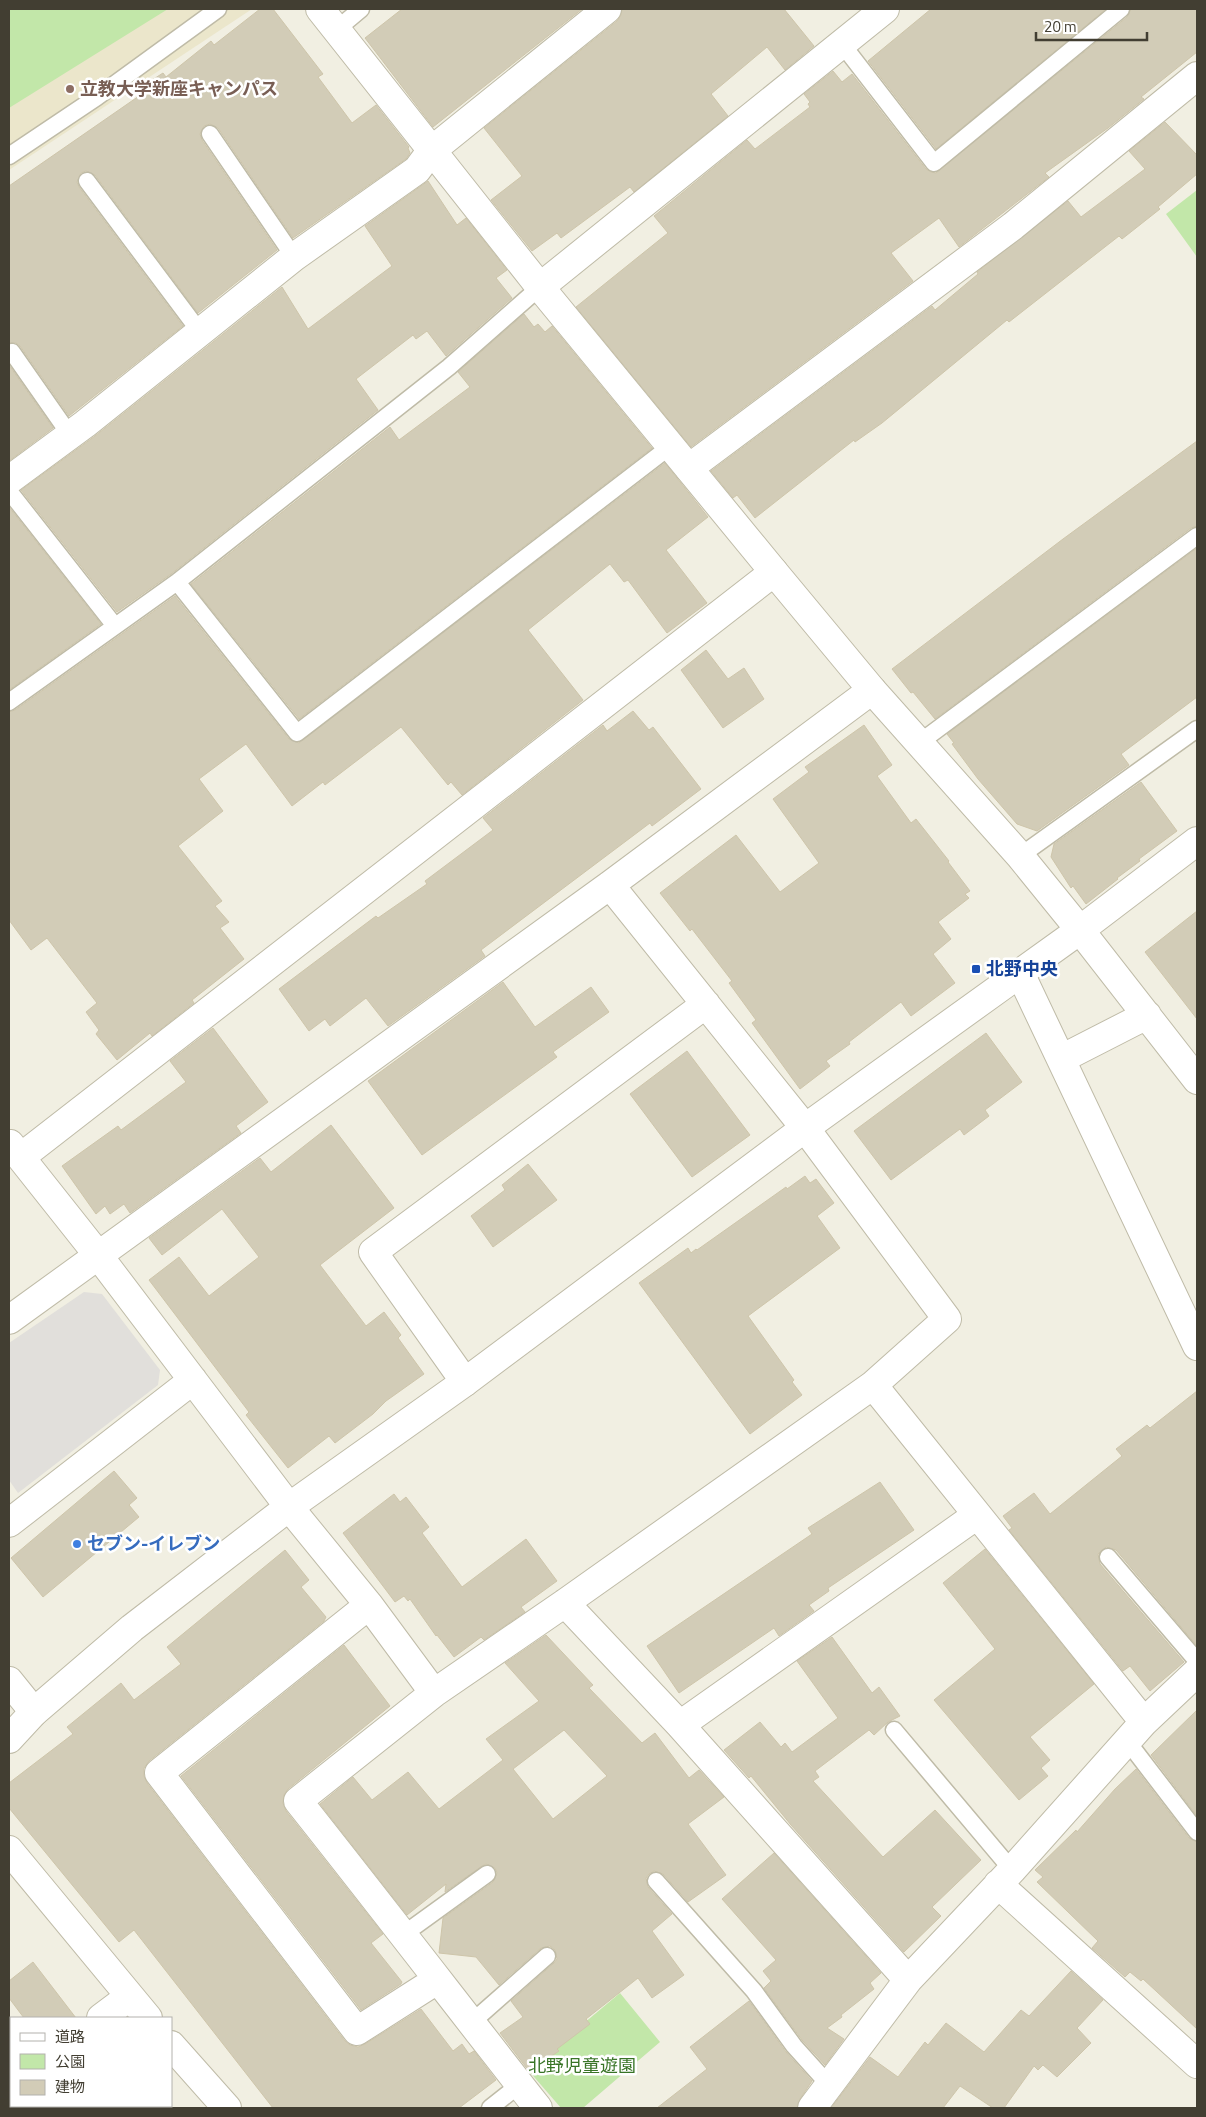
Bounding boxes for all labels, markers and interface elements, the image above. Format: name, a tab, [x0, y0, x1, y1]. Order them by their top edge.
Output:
scale bar	[1036, 10, 1147, 42]
text: 20 m	[1044, 15, 1077, 38]
place label: 立教大学新座キャンパス	[80, 75, 278, 102]
marker: 立教大学新座キャンパス	[64, 83, 76, 95]
place label: 北野中央	[986, 955, 1058, 982]
marker: 北野中央	[970, 963, 982, 975]
place label: セブン-イレブン	[87, 1530, 220, 1557]
marker: セブン-イレブン	[71, 1538, 83, 1550]
legend	[10, 2017, 172, 2107]
text: 道路	[55, 2025, 85, 2048]
text: 公園	[55, 2050, 85, 2073]
park label: 北野児童遊園	[528, 2052, 636, 2079]
text: 建物	[55, 2075, 85, 2098]

